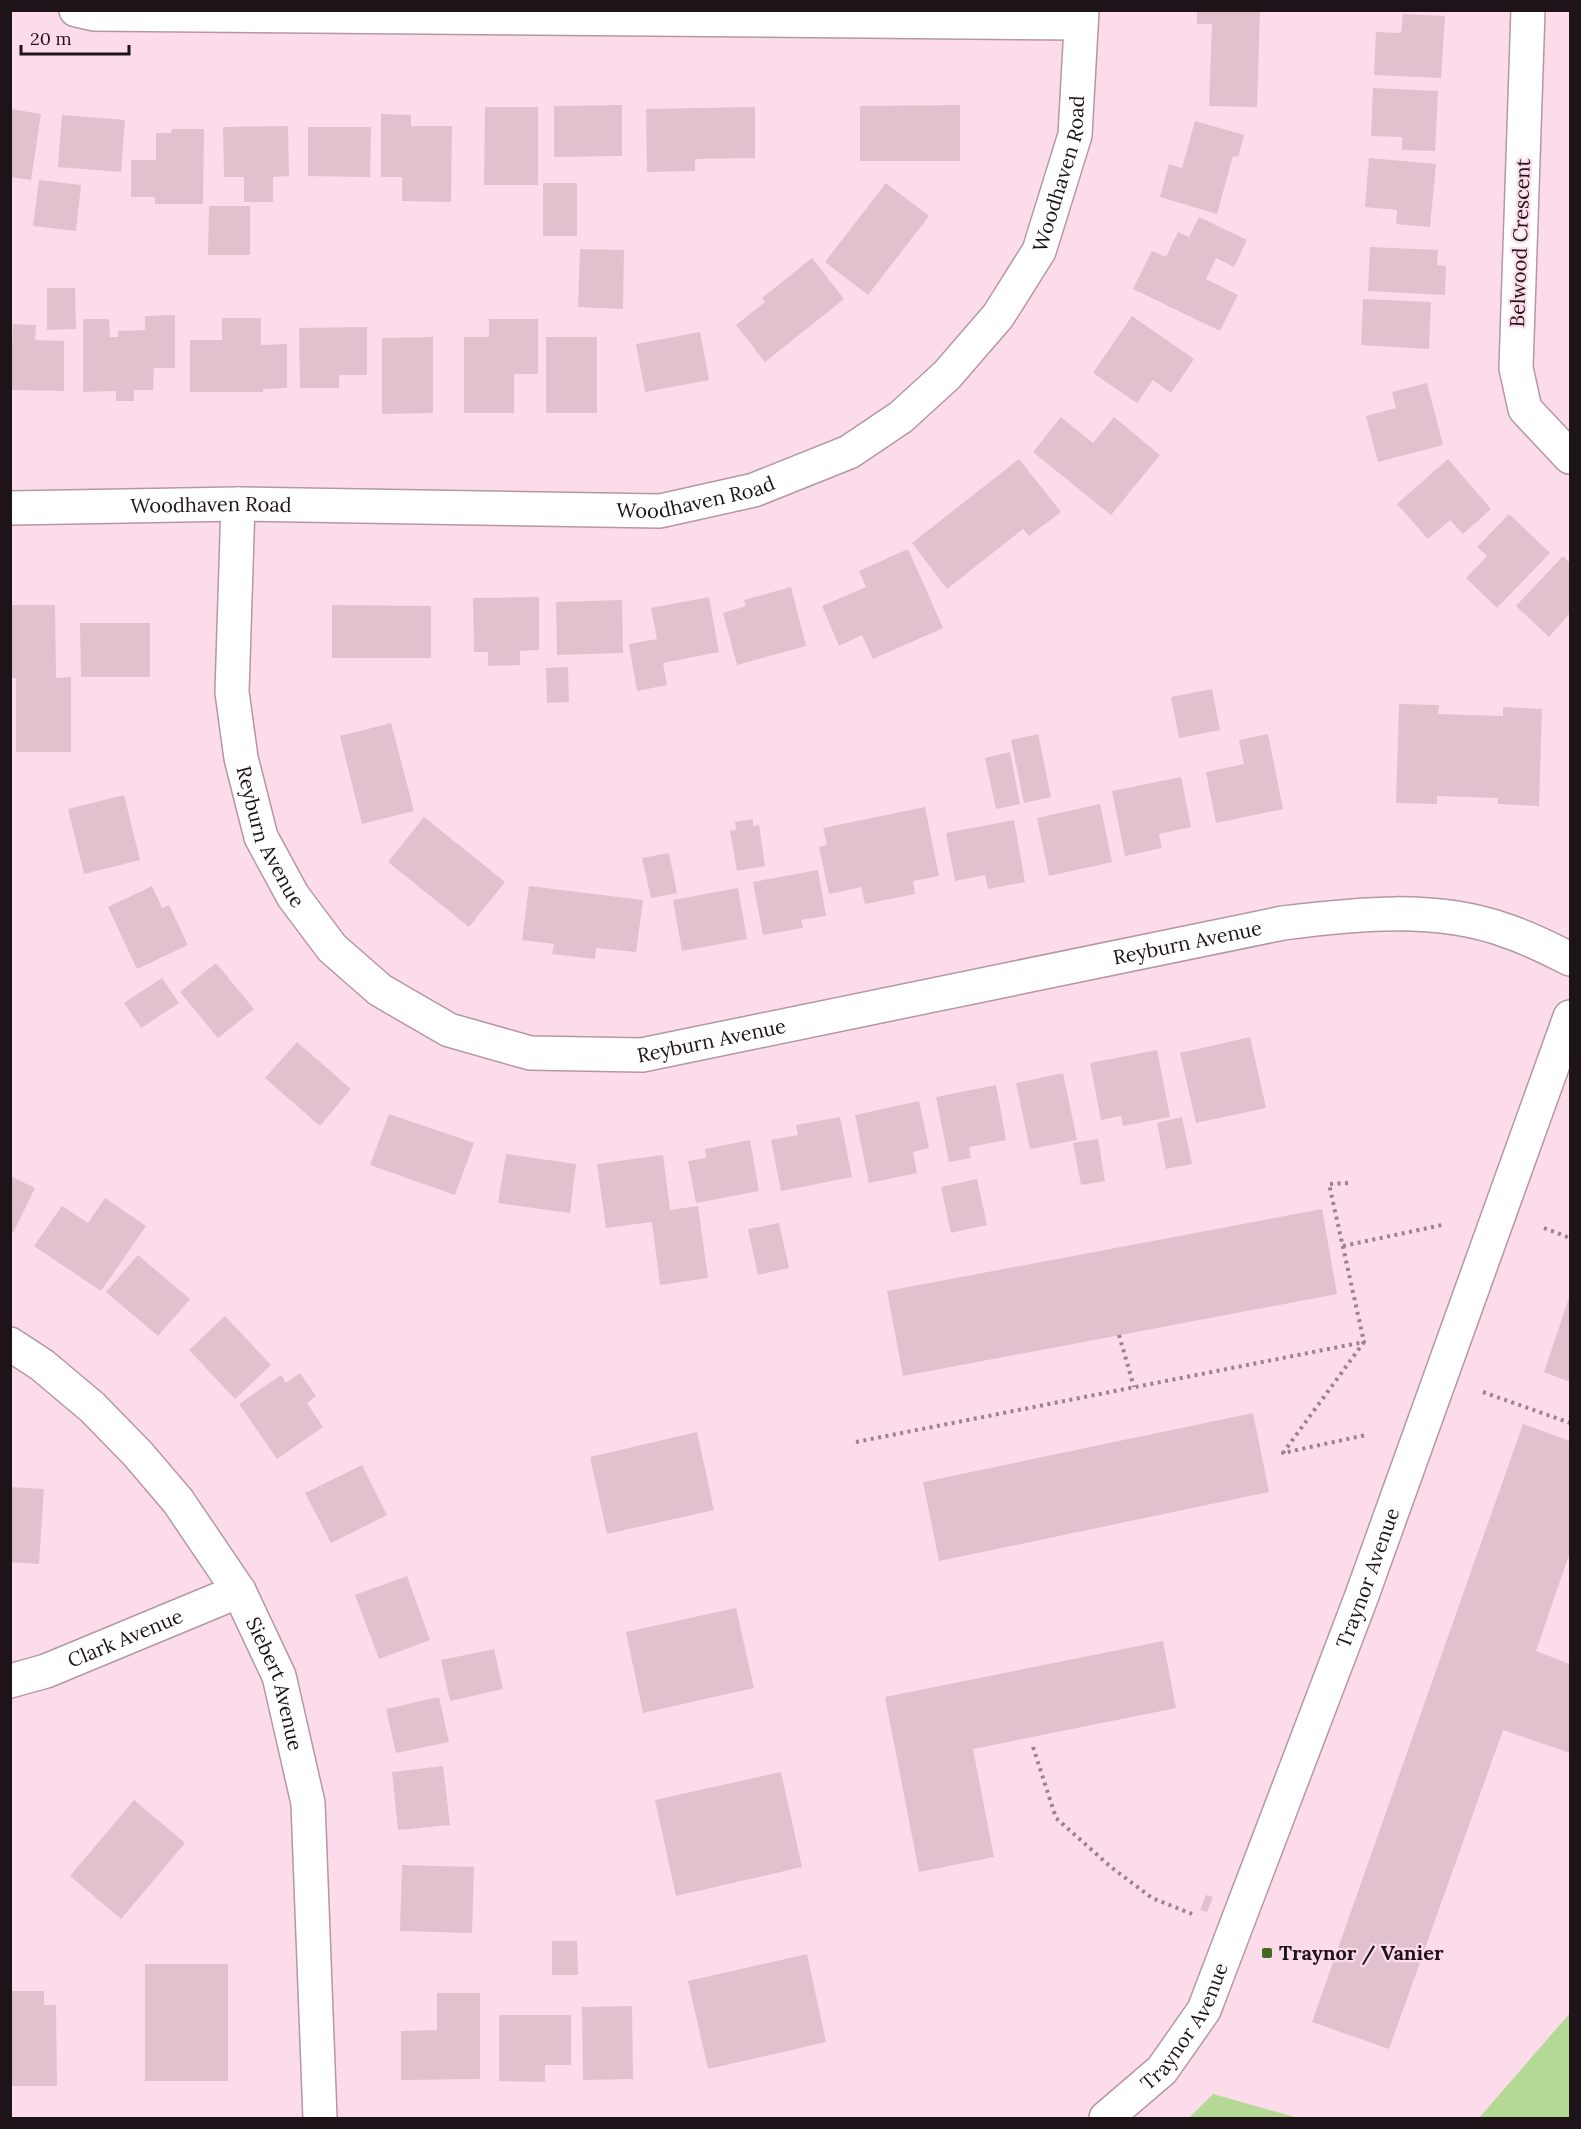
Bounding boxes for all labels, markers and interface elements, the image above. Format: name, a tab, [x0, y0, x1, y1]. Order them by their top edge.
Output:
scale bar	[21, 18, 129, 56]
text: 20 m	[30, 27, 72, 50]
street label: Woodhaven Road	[1027, 95, 1089, 255]
street label: Belwood Crescent	[1504, 158, 1535, 328]
street label: Woodhaven Road	[616, 470, 778, 523]
street label: Woodhaven Road	[130, 491, 292, 518]
street label: Reyburn Avenue	[231, 763, 310, 912]
street label: Reyburn Avenue	[1111, 915, 1264, 970]
street label: Reyburn Avenue	[635, 1013, 788, 1068]
street label: Traynor Avenue	[1330, 1504, 1404, 1651]
street label: Clark Avenue	[64, 1603, 186, 1673]
street label: Siebert Avenue	[241, 1613, 309, 1753]
place label: Traynor / Vanier	[1279, 1940, 1444, 1966]
marker: Traynor / Vanier	[1260, 1946, 1274, 1960]
street label: Traynor Avenue	[1135, 1959, 1233, 2095]

